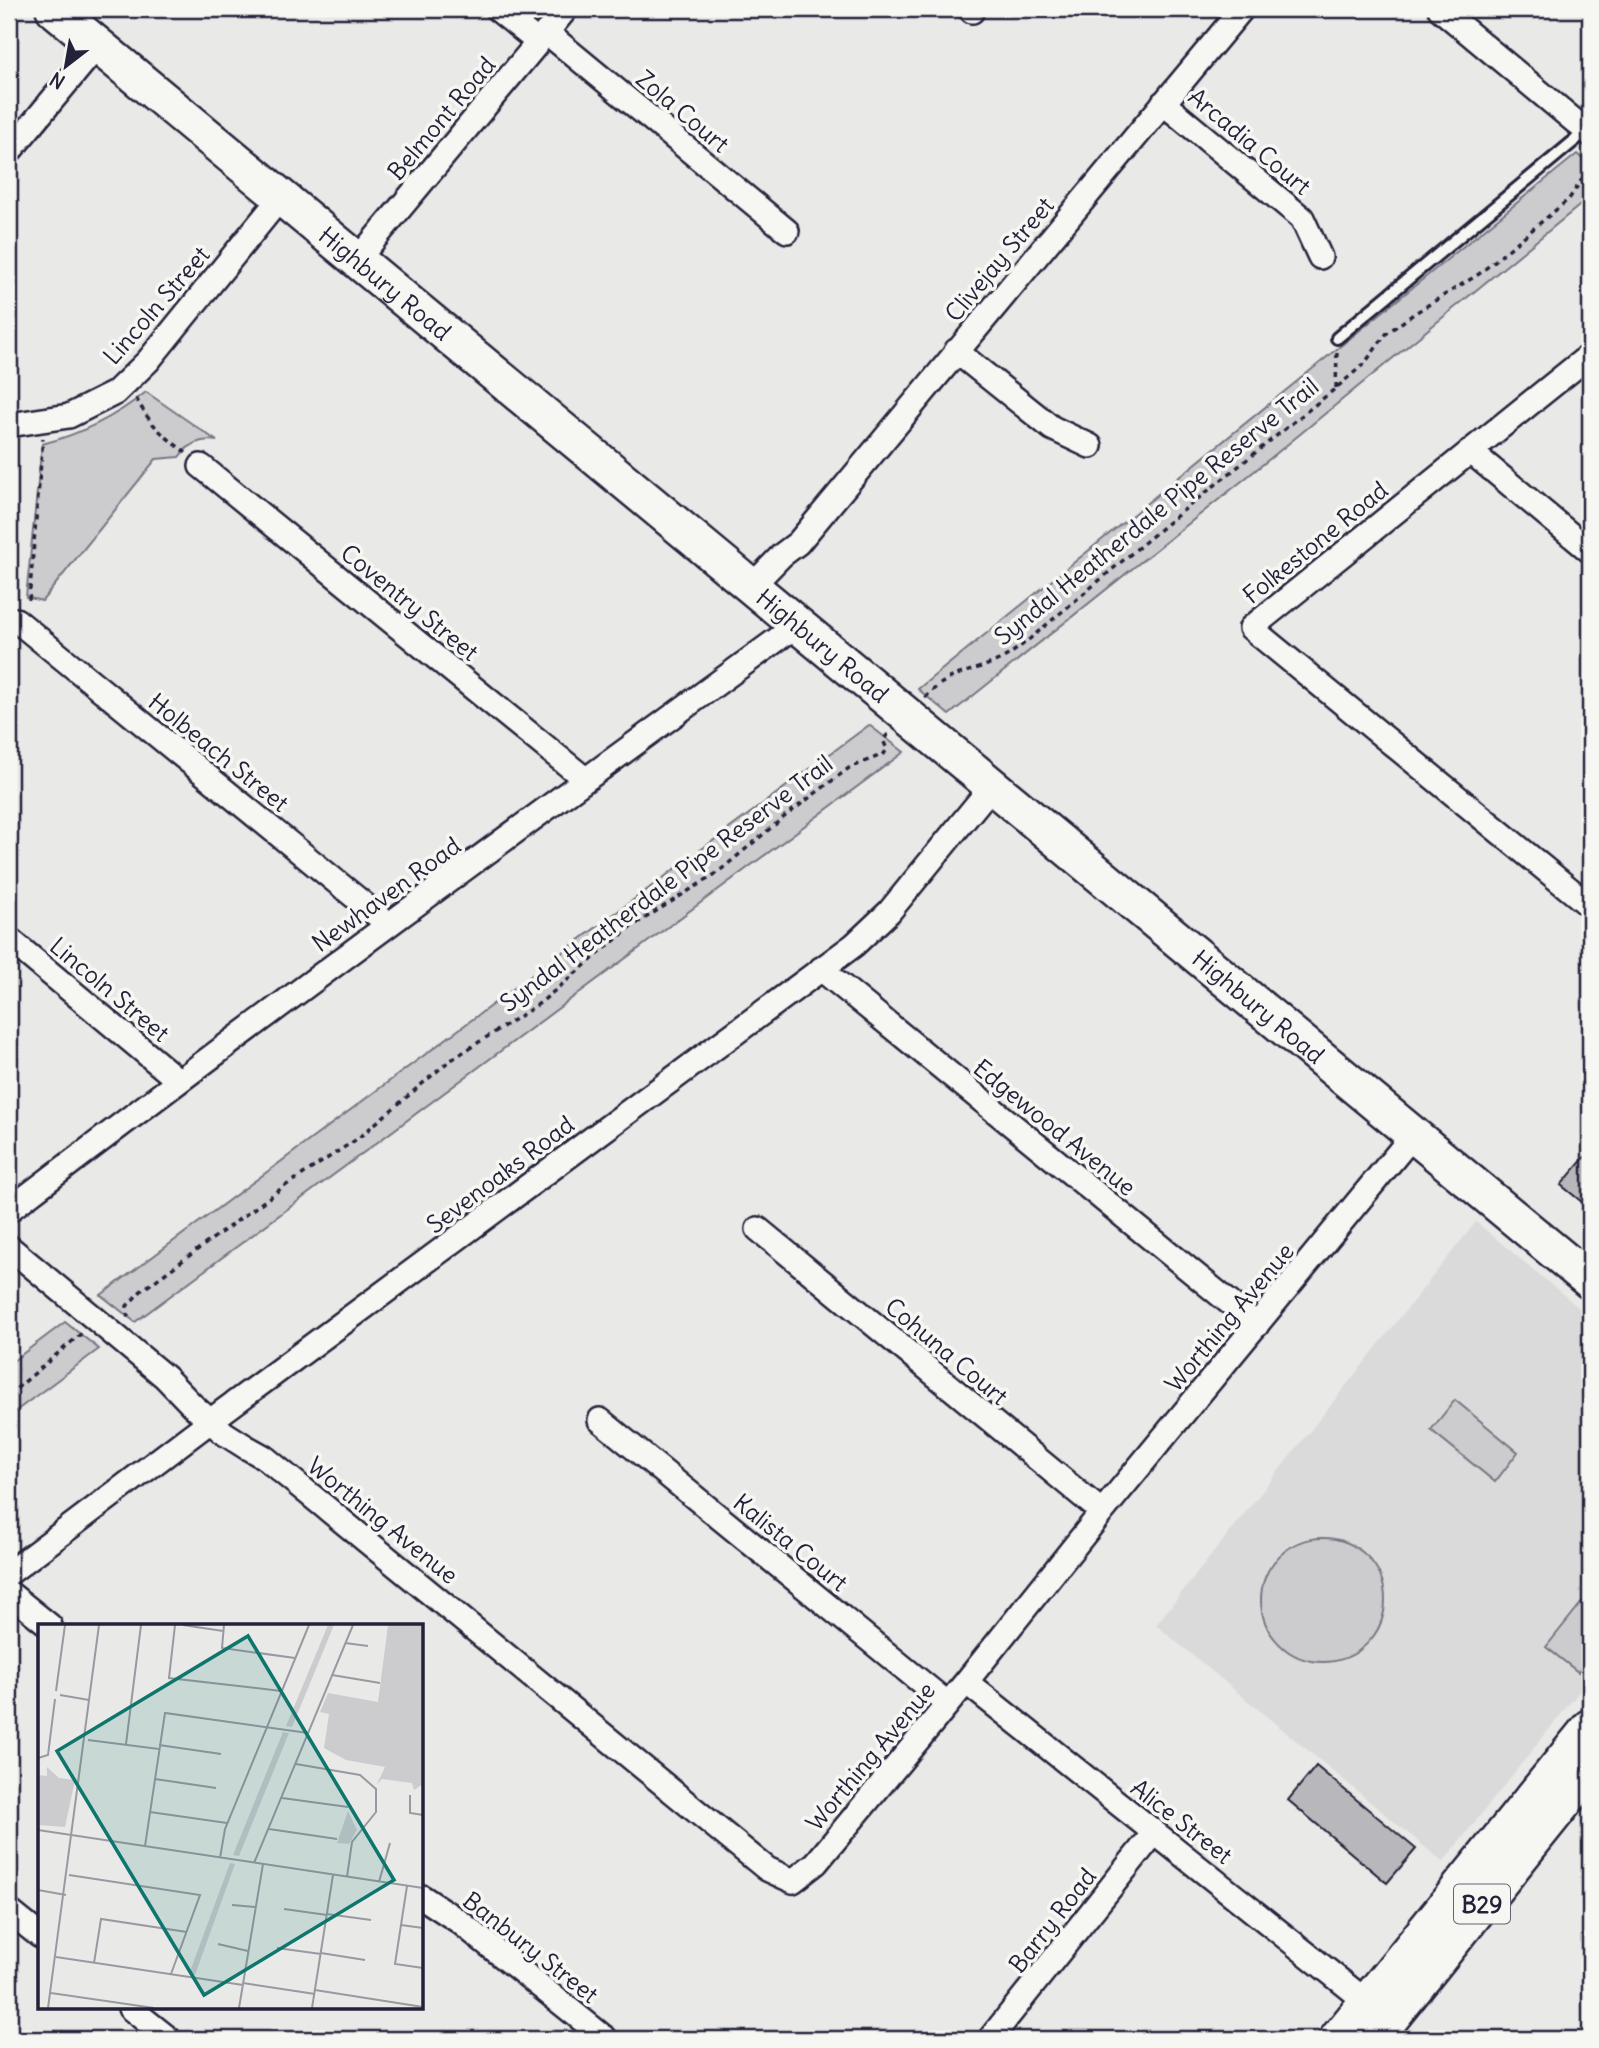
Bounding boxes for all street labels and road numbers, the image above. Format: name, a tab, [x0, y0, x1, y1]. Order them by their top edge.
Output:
street label: Belmont Road	[381, 50, 501, 186]
street label: Zola Court	[630, 63, 736, 159]
street label: Arcadia Court	[1183, 81, 1317, 201]
street label: Clivejay Street	[938, 191, 1060, 327]
street label: Highbury Road	[313, 220, 457, 347]
street label: Lincoln Street	[97, 240, 215, 370]
street label: Syndal Heatherdale Pipe Reserve Trail	[988, 371, 1324, 651]
street label: Folkestone Road	[1237, 474, 1393, 610]
street label: Coventry Street	[335, 537, 485, 667]
street label: Highbury Road	[750, 582, 895, 709]
street label: Holbeach Street	[143, 686, 295, 818]
street label: Syndal Heatherdale Pipe Reserve Trail	[494, 748, 838, 1018]
street label: Newhaven Road	[306, 830, 466, 958]
street label: Lincoln Street	[44, 930, 176, 1048]
street label: Highbury Road	[1186, 943, 1331, 1070]
street label: Edgewood Avenue	[968, 1052, 1142, 1202]
street label: Sevenoaks Road	[420, 1109, 580, 1239]
street label: Worthing Avenue	[1158, 1236, 1300, 1398]
street label: Cohuna Court	[880, 1291, 1014, 1411]
street label: Worthing Avenue	[302, 1450, 464, 1590]
street label: Kalista Court	[728, 1487, 854, 1597]
street label: Worthing Avenue	[799, 1675, 941, 1837]
street label: Alice Street	[1125, 1772, 1239, 1870]
street label: Barry Road	[1002, 1862, 1102, 1978]
road number: B29	[1454, 1884, 1510, 1924]
street label: Banbury Street	[457, 1885, 605, 2009]

